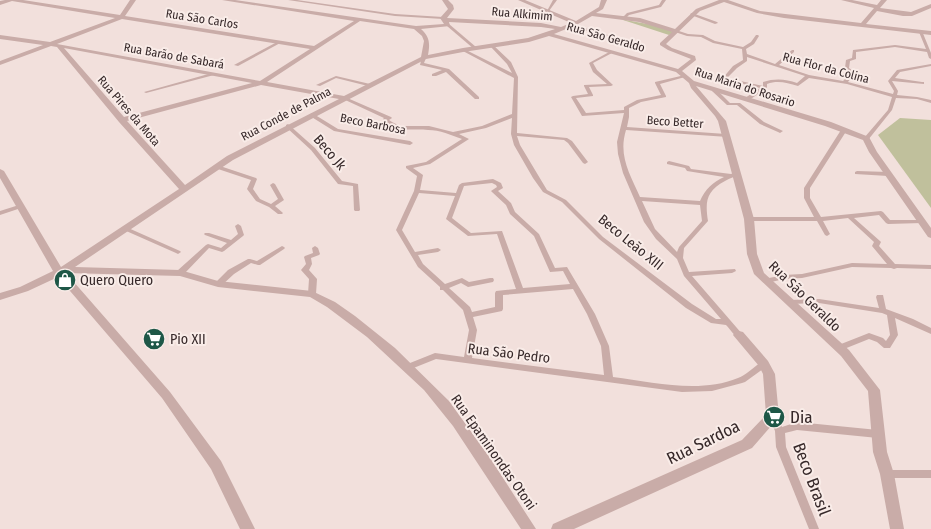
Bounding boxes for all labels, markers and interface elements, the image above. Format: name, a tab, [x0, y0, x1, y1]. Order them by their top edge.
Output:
street label: Rua Alkimim	[491, 4, 553, 24]
street label: Rua São Carlos	[165, 6, 239, 32]
street label: Rua São Geraldo	[565, 19, 647, 55]
street label: Rua Barão de Sabará	[123, 40, 225, 72]
street label: Rua Flor da Colina	[781, 50, 871, 86]
street label: Rua Maria do Rosario	[693, 64, 797, 110]
street label: Rua Pires da Mota	[95, 73, 163, 149]
street label: Rua Conde de Palma	[239, 84, 334, 144]
street label: Beco Barbosa	[339, 111, 407, 137]
street label: Beco Better	[646, 113, 705, 131]
street label: Beco Jk	[310, 131, 350, 174]
street label: Beco Leão XIII	[595, 211, 667, 274]
street label: Rua São Geraldo	[765, 258, 844, 335]
shop icon: Quero Quero	[52, 267, 78, 293]
place label: Quero Quero	[80, 272, 153, 289]
supermarket icon: Pio XII	[141, 326, 167, 352]
place label: Pio XII	[170, 331, 206, 348]
street label: Rua São Pedro	[467, 340, 551, 367]
street label: Rua Epaminondas Otoni	[447, 391, 540, 513]
supermarket icon: Dia	[761, 404, 787, 430]
place label: Dia	[790, 407, 813, 428]
street label: Rua Sardoa	[663, 416, 743, 469]
street label: Beco Brasil	[788, 440, 835, 519]

